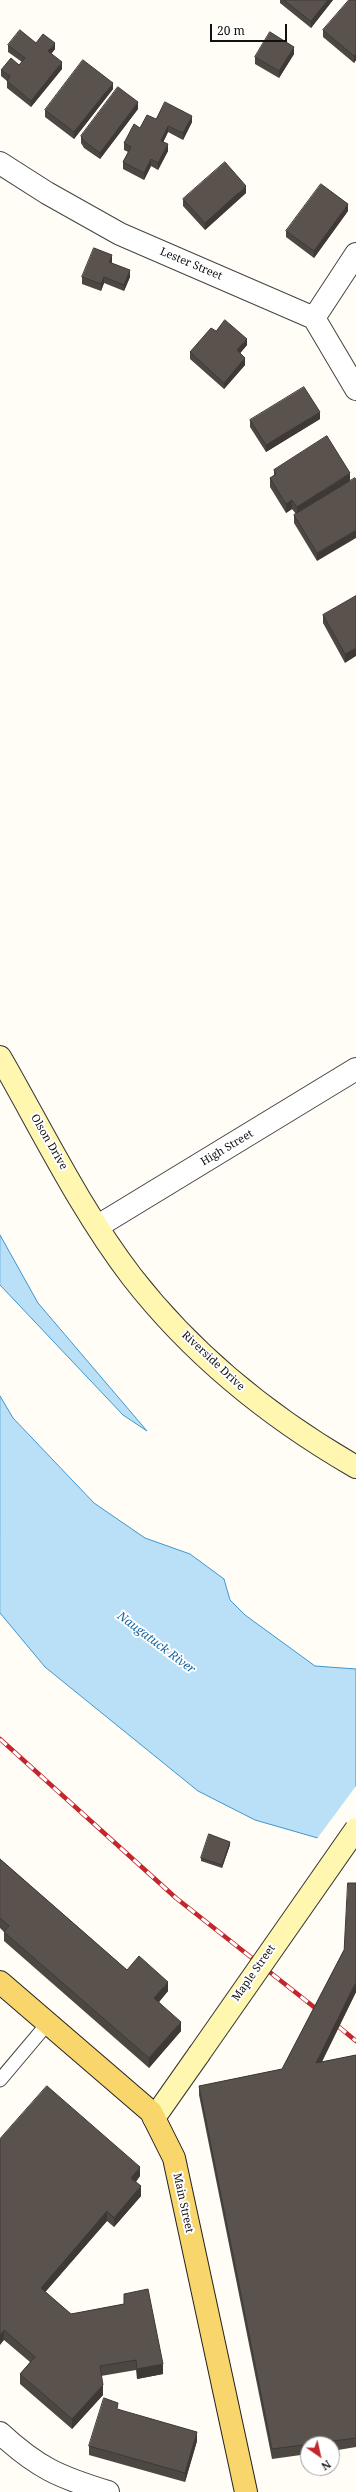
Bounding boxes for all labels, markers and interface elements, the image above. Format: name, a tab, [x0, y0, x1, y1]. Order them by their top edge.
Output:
scale bar	[212, 16, 289, 42]
text: 20 m	[217, 22, 245, 39]
street label: Lester Street	[158, 245, 224, 283]
street label: Olson Drive	[28, 1112, 70, 1172]
street label: High Street	[198, 1127, 256, 1169]
street label: Riverside Drive	[179, 1329, 247, 1393]
water label: Naugatuck River	[114, 1609, 198, 1677]
street label: Maple Street	[230, 1942, 278, 2004]
street label: Main Street	[170, 2172, 196, 2234]
north arrow	[300, 2436, 340, 2476]
text: N	[319, 2457, 334, 2474]

